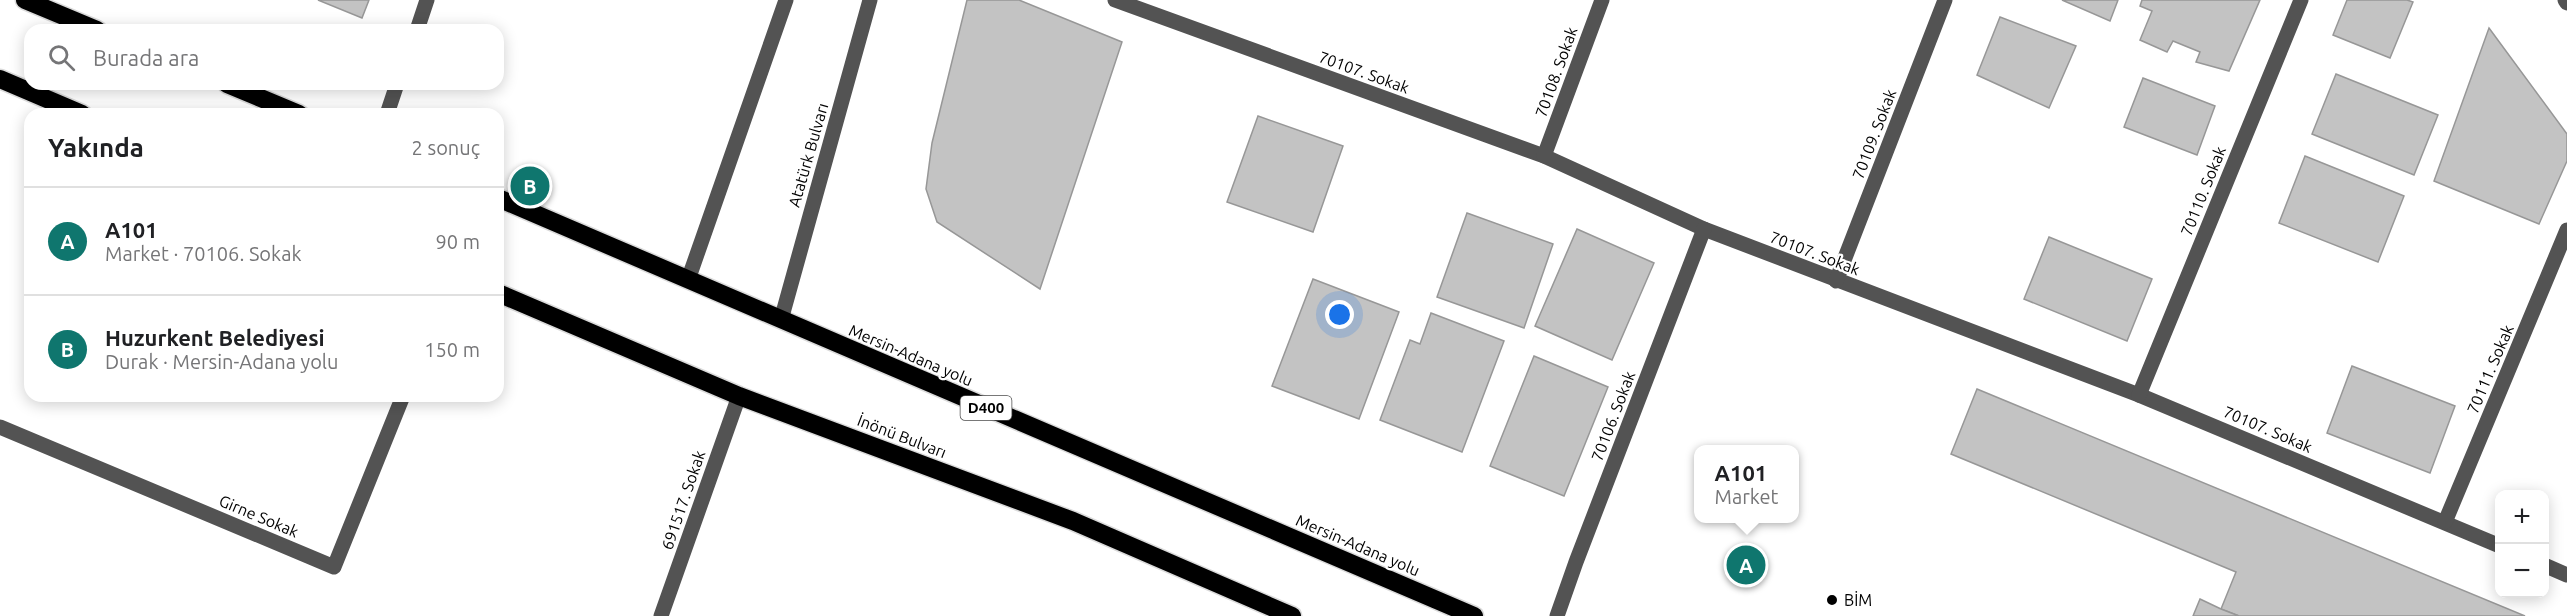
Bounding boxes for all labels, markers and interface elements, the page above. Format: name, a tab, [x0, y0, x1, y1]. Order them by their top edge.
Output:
search box	[24, 24, 504, 90]
street label: 70108. Sokak	[1531, 24, 1581, 120]
icon: search	[45, 41, 78, 74]
text: Burada ara	[93, 45, 199, 70]
street label: 70107. Sokak	[1316, 47, 1412, 97]
street label: 70109. Sokak	[1849, 87, 1899, 181]
street label: Atatürk Bulvarı	[785, 101, 831, 209]
text: Yakında	[48, 133, 144, 162]
text: 2 sonuç	[412, 136, 480, 159]
street label: 70110. Sokak	[2177, 144, 2229, 238]
pin: B	[510, 164, 550, 208]
text: A101	[105, 217, 158, 242]
street label: 70107. Sokak	[1768, 228, 1862, 278]
text: A	[60, 230, 75, 253]
text: 90 m	[436, 230, 480, 253]
text: Market · 70106. Sokak	[105, 242, 302, 265]
your location	[1325, 300, 1354, 329]
street label: Mersin-Adana yolu	[846, 321, 976, 389]
street label: 70111. Sokak	[2463, 322, 2517, 416]
text: Huzurkent Belediyesi	[105, 325, 325, 350]
text: B	[61, 338, 74, 361]
text: 150 m	[424, 338, 480, 361]
text: Durak · Mersin-Adana yolu	[105, 350, 339, 373]
street label: 70106. Sokak	[1588, 369, 1638, 463]
road number: D400	[960, 396, 1012, 420]
street label: 70107. Sokak	[2221, 402, 2315, 456]
street label: İnönü Bulvarı	[855, 411, 949, 461]
popup	[1694, 445, 1799, 523]
street label: 691517. Sokak	[658, 448, 708, 552]
text: A101	[1715, 460, 1767, 485]
text: Market	[1715, 485, 1778, 508]
map controls	[2495, 490, 2549, 598]
button: +	[2495, 490, 2549, 544]
street label: Girne Sokak	[217, 491, 301, 541]
street label: Mersin-Adana yolu	[1293, 511, 1423, 579]
pin: A	[1726, 542, 1766, 588]
button: −	[2495, 544, 2549, 598]
place label: BİM	[1844, 591, 1872, 609]
marker: BİM	[1825, 593, 1839, 607]

